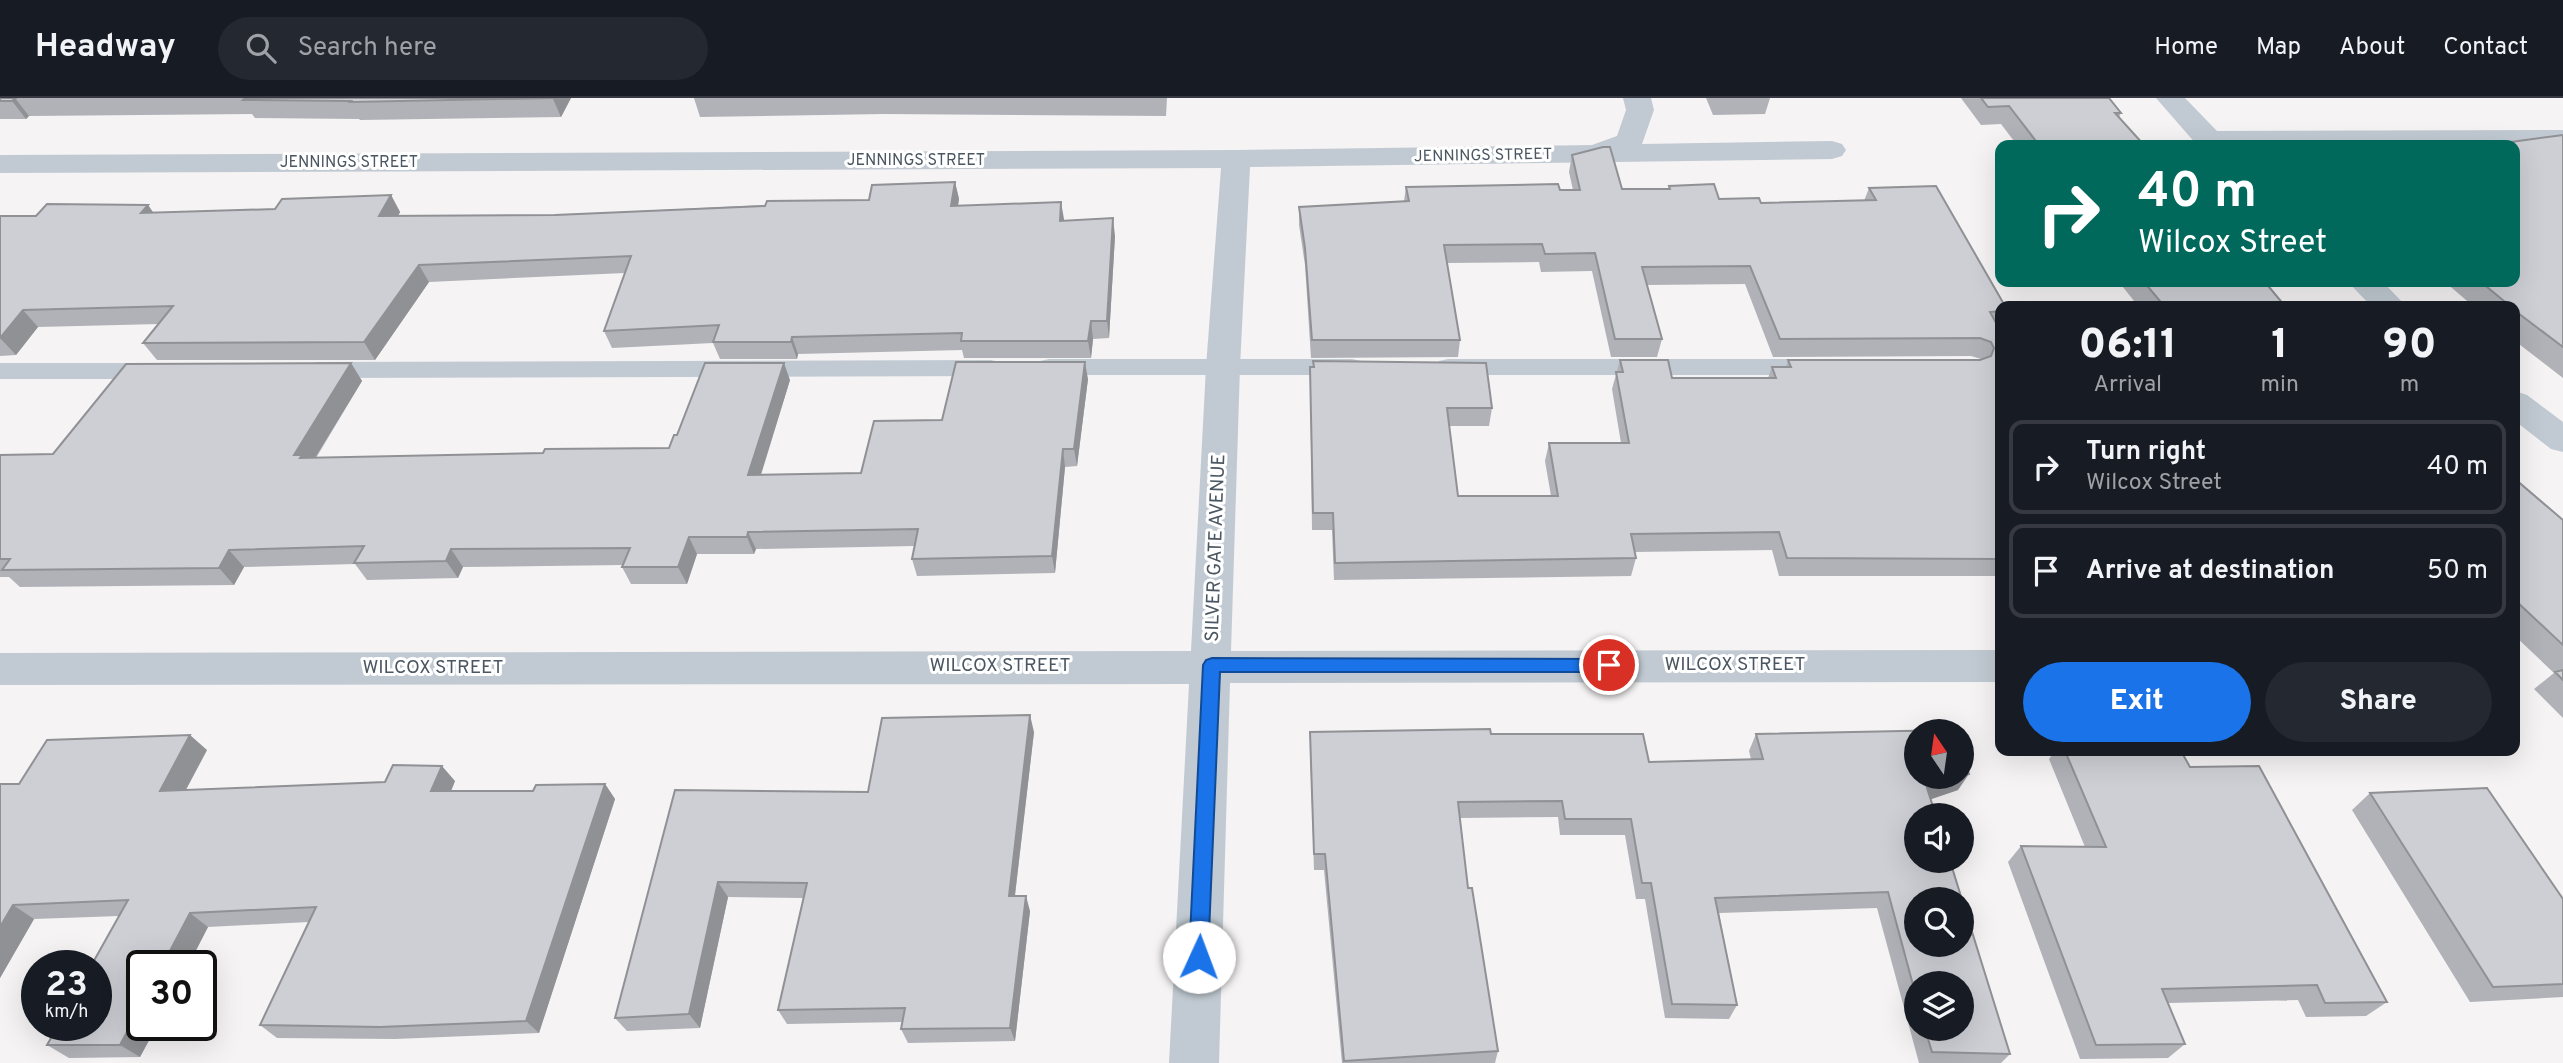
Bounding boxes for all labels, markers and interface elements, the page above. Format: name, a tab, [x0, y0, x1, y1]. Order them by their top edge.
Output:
search box	[218, 17, 708, 80]
text: Headway	[35, 27, 176, 69]
icon: search	[242, 29, 280, 67]
text: Search here	[298, 32, 437, 65]
text: Home	[2154, 33, 2218, 63]
text: Map	[2256, 33, 2301, 63]
text: About	[2339, 33, 2405, 63]
text: Contact	[2443, 33, 2528, 63]
street label: JENNINGS STREET	[1414, 145, 1552, 167]
street label: JENNINGS STREET	[847, 151, 985, 171]
street label: JENNINGS STREET	[280, 153, 418, 173]
text: 40 m	[2138, 163, 2257, 225]
icon: right	[2023, 168, 2114, 259]
text: Wilcox Street	[2138, 224, 2327, 264]
text: 06:11	[2078, 320, 2177, 373]
text: 1	[2271, 320, 2288, 373]
text: 90	[2382, 320, 2437, 373]
text: Arrival	[2094, 371, 2162, 400]
text: min	[2261, 371, 2299, 400]
text: m	[2400, 371, 2419, 400]
text: Turn right	[2086, 436, 2206, 469]
icon: right	[2027, 448, 2065, 486]
text: 40 m	[2427, 451, 2488, 484]
street label: SILVER GATE AVENUE	[1201, 454, 1231, 642]
text: Wilcox Street	[2086, 469, 2222, 498]
icon: arrive	[2027, 552, 2065, 590]
text: Arrive at destination	[2086, 555, 2334, 588]
text: 50 m	[2427, 555, 2488, 588]
pin	[1579, 635, 1639, 695]
icon: arrive	[1590, 646, 1628, 684]
street label: WILCOX STREET	[1665, 653, 1805, 677]
street label: WILCOX STREET	[930, 654, 1070, 678]
street label: WILCOX STREET	[363, 656, 503, 680]
button: Exit	[2023, 662, 2251, 742]
button: Share	[2265, 662, 2492, 742]
north arrow	[1904, 719, 1974, 789]
map controls	[1904, 719, 1974, 1041]
button: sound	[1904, 803, 1974, 873]
button: search	[1904, 887, 1974, 957]
position arrow	[1162, 920, 1236, 994]
speed limit sign: 30	[126, 950, 217, 1041]
text: 23	[45, 964, 88, 1008]
button: layers	[1904, 971, 1974, 1041]
text: km/h	[45, 1001, 88, 1024]

